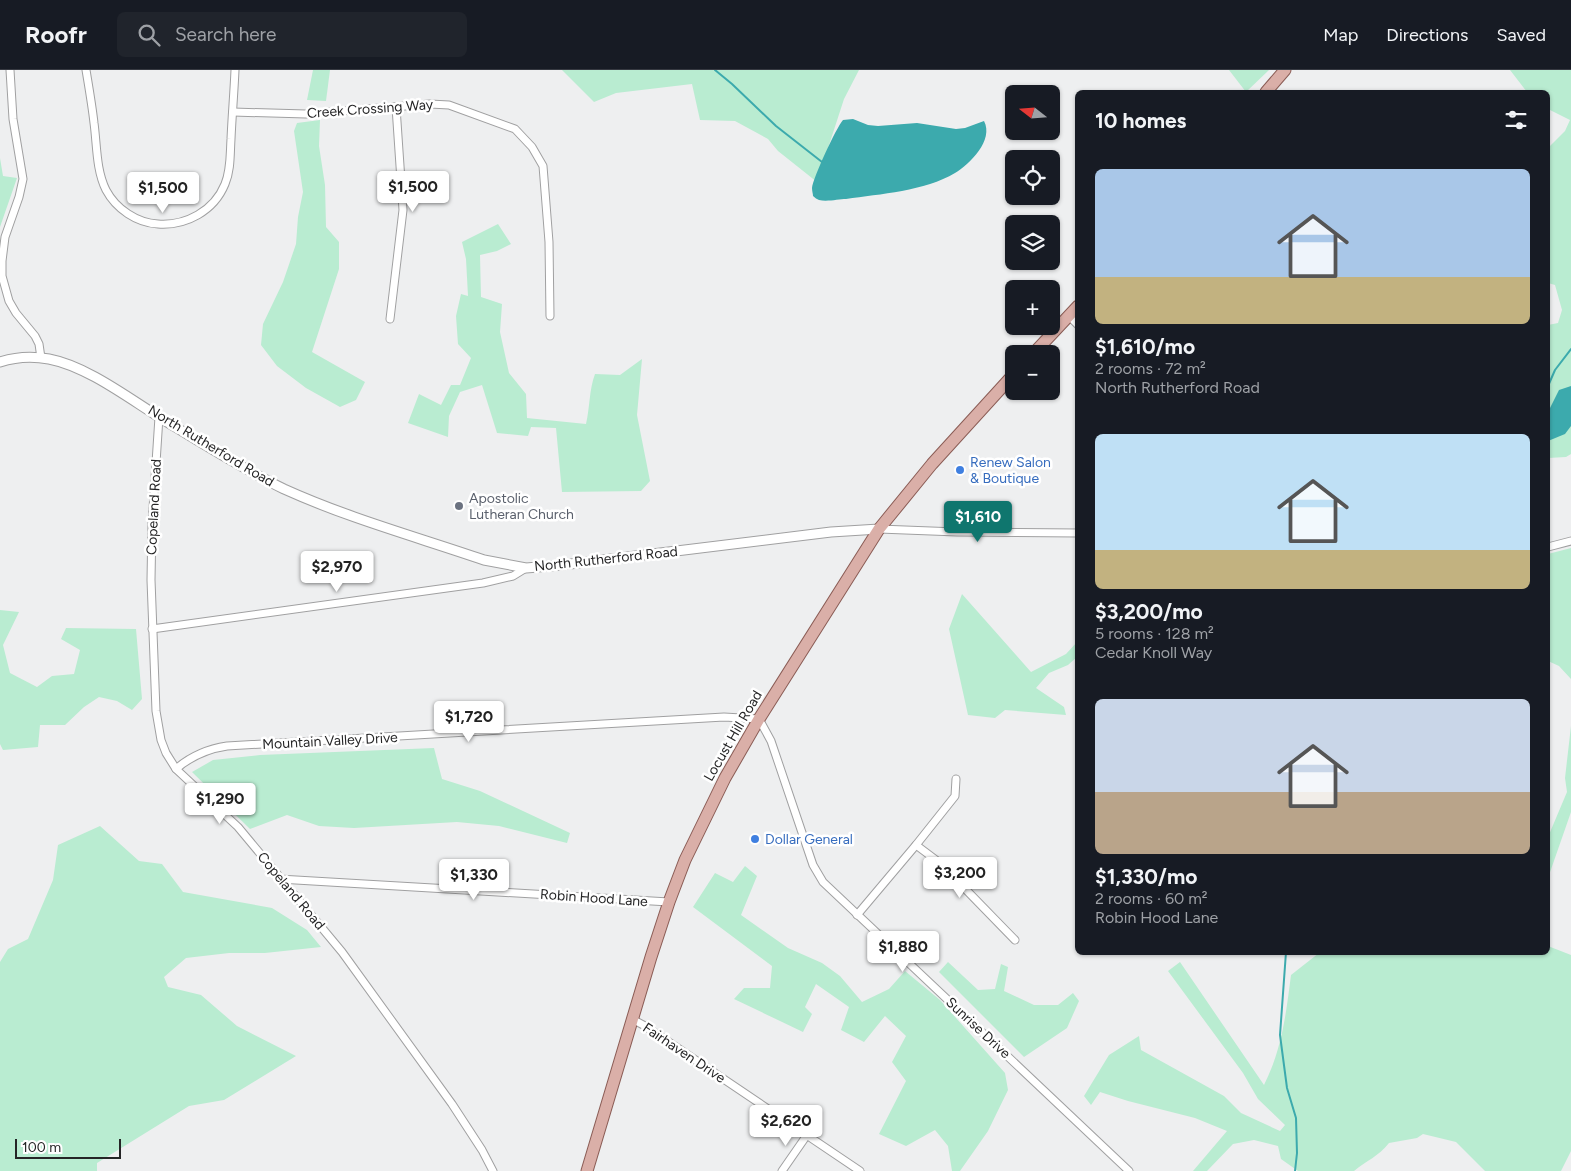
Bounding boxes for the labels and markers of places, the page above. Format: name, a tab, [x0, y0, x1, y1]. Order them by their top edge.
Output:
pin: $1,500	[372, 170, 454, 213]
pin: $1,500	[122, 172, 204, 214]
place label: Renew Salon & Boutique	[970, 454, 1051, 487]
marker: Renew Salon & Boutique	[954, 464, 966, 476]
place label: Apostolic Lutheran Church	[469, 490, 574, 523]
marker: Apostolic Lutheran Church	[453, 500, 465, 512]
pin: $1,610	[937, 500, 1019, 543]
pin: $2,970	[296, 550, 378, 593]
pin: $1,720	[428, 700, 510, 743]
pin: $1,290	[179, 782, 261, 825]
place label: Dollar General	[765, 831, 853, 848]
marker: Dollar General	[749, 833, 761, 845]
pin: $3,200	[919, 856, 1001, 899]
pin: $1,330	[433, 858, 515, 901]
pin: $1,880	[862, 930, 944, 973]
pin: $2,620	[745, 1104, 827, 1147]

